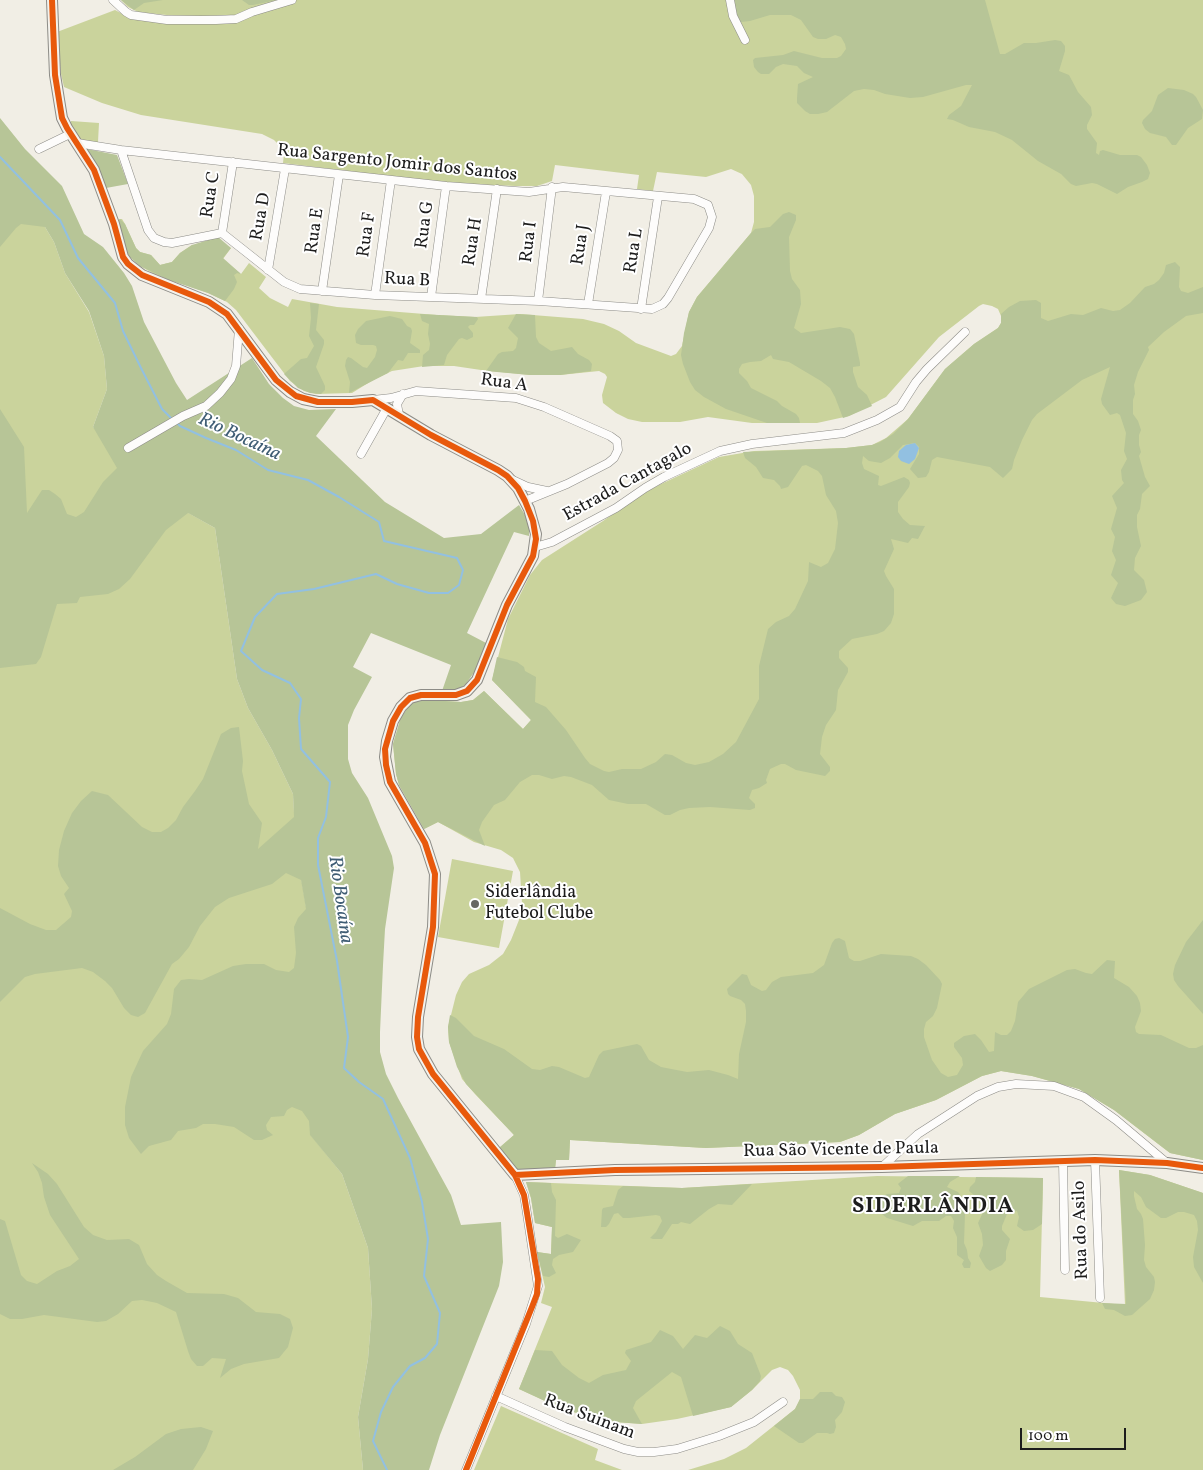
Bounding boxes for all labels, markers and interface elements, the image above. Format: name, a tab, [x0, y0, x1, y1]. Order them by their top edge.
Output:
street label: Rua Sargento Jomir dos Santos	[276, 141, 518, 187]
street label: Rua C	[198, 170, 226, 220]
street label: Rua D	[247, 191, 277, 243]
street label: Rua G	[412, 200, 440, 250]
street label: Rua E	[302, 207, 330, 255]
street label: Rua F	[354, 211, 382, 259]
street label: Rua H	[460, 216, 488, 268]
street label: Rua I	[517, 220, 543, 264]
street label: Rua J	[568, 223, 596, 267]
street label: Rua L	[621, 227, 649, 275]
street label: Rua B	[383, 269, 431, 293]
street label: Rua A	[479, 370, 529, 398]
water label: Rio Bocaína	[194, 409, 284, 467]
street label: Estrada Cantagalo	[560, 439, 696, 527]
water label: Rio Bocaína	[322, 855, 356, 945]
place label: Siderlândia Futebol Clube	[485, 883, 593, 926]
marker: Siderlândia Futebol Clube	[469, 898, 481, 910]
street label: Rua São Vicente de Paula	[743, 1138, 939, 1164]
street label: Rua do Asilo	[1069, 1180, 1095, 1280]
district label: SIDERLÂNDIA	[851, 1195, 1015, 1221]
street label: Rua Suinam	[540, 1391, 638, 1445]
scale bar	[1023, 1418, 1129, 1450]
text: 100 m	[1028, 1426, 1068, 1447]

